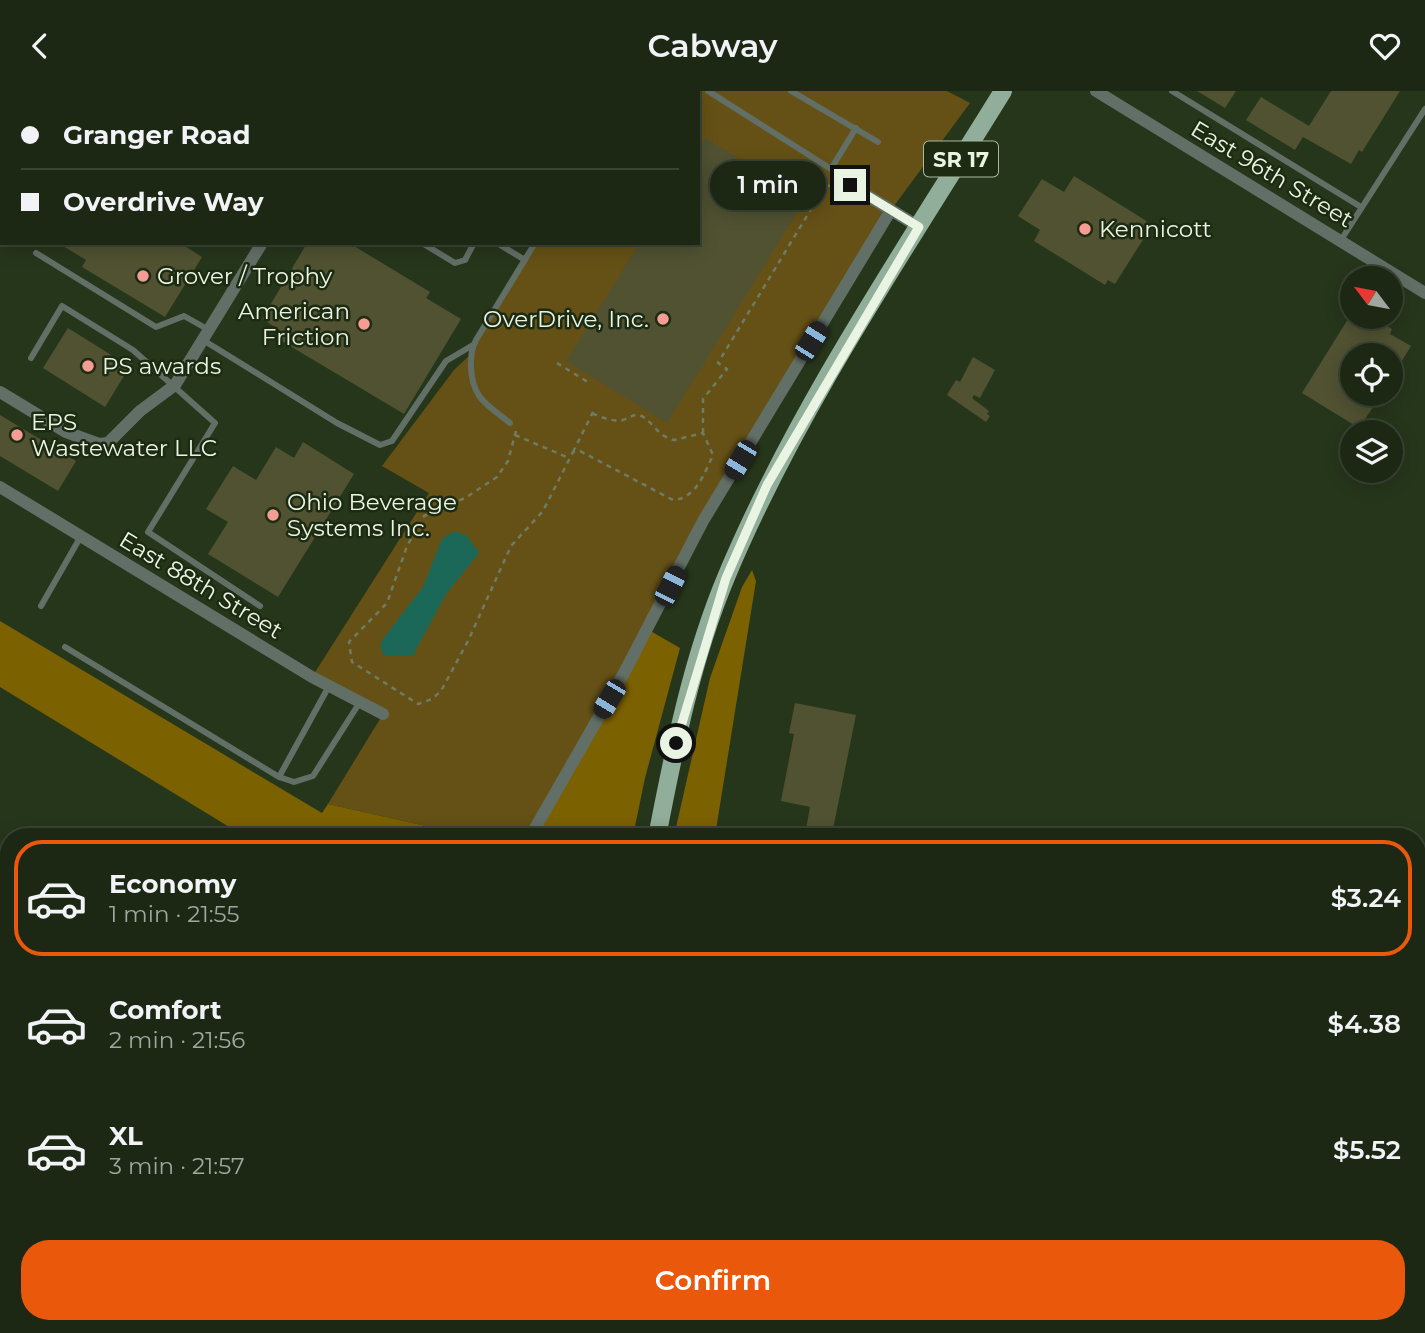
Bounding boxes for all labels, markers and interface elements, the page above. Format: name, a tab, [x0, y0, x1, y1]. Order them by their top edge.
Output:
text: Cabway	[648, 26, 777, 65]
icon: back	[21, 27, 59, 65]
icon: heart	[1366, 27, 1404, 65]
street label: East 96th Street	[1186, 115, 1358, 233]
text: Granger Road	[63, 119, 251, 151]
road number: SR 17	[924, 141, 998, 177]
callout: 1 min	[710, 161, 826, 210]
route end	[834, 169, 866, 201]
text: 1 min	[737, 171, 799, 199]
text: Overdrive Way	[63, 186, 264, 218]
place label: Kennicott	[1099, 215, 1212, 243]
marker: Kennicott	[1077, 221, 1093, 237]
place label: Grover / Trophy	[157, 262, 333, 290]
north arrow	[1340, 266, 1404, 329]
map controls	[1340, 266, 1403, 483]
marker: Grover / Trophy	[135, 268, 151, 284]
place label: American Friction	[238, 297, 350, 351]
place label: OverDrive, Inc.	[483, 305, 649, 333]
marker: OverDrive, Inc.	[655, 311, 671, 327]
marker: American Friction	[356, 316, 372, 332]
car	[791, 318, 832, 364]
button: locate	[1340, 343, 1403, 406]
place label: PS awards	[102, 352, 221, 380]
marker: PS awards	[80, 358, 96, 374]
place label: EPS Wastewater LLC	[31, 408, 217, 462]
button: layers	[1340, 420, 1403, 483]
marker: EPS Wastewater LLC	[9, 427, 25, 443]
car	[721, 437, 760, 483]
place label: Ohio Beverage Systems Inc.	[287, 488, 457, 542]
marker: Ohio Beverage Systems Inc.	[265, 507, 281, 523]
street label: East 88th Street	[114, 525, 288, 645]
car	[652, 563, 689, 609]
car	[590, 676, 629, 722]
route start	[660, 727, 692, 759]
icon: car	[25, 867, 88, 930]
text: Economy	[109, 868, 236, 900]
text: $3.24	[1331, 882, 1401, 914]
text: 1 min · 21:55	[109, 900, 239, 928]
icon: car	[25, 993, 88, 1056]
text: Comfort	[109, 994, 221, 1026]
text: $4.38	[1328, 1008, 1401, 1040]
text: 2 min · 21:56	[109, 1026, 245, 1054]
icon: car	[25, 1119, 88, 1182]
text: XL	[109, 1120, 143, 1152]
text: $5.52	[1333, 1134, 1401, 1166]
text: 3 min · 21:57	[109, 1152, 244, 1180]
button: Confirm	[21, 1240, 1405, 1320]

